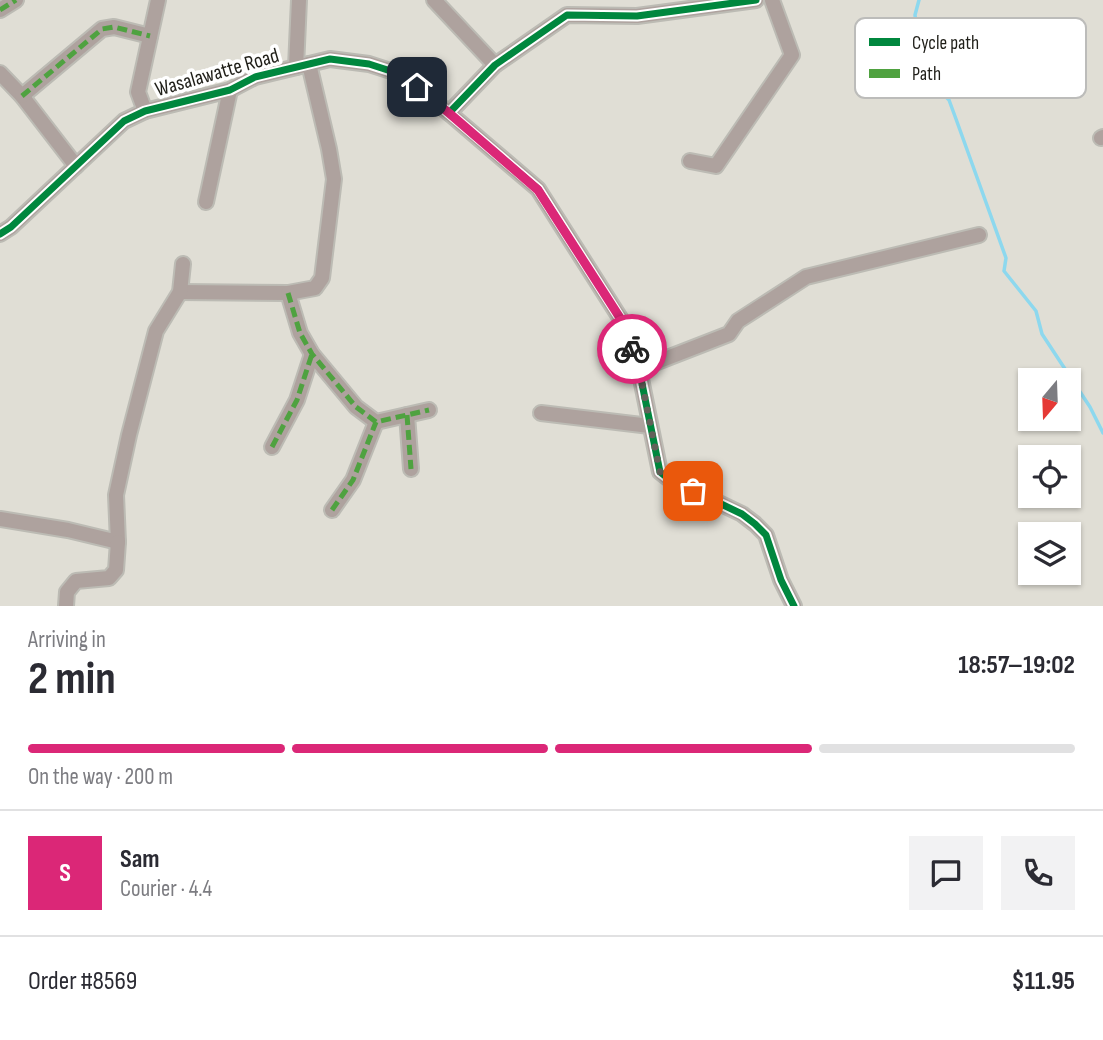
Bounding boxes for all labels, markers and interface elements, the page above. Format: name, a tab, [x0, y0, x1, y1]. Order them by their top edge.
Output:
legend	[855, 18, 1086, 98]
text: Cycle path	[912, 32, 979, 55]
street label: Wasalawatte Road	[152, 43, 282, 102]
pin	[387, 57, 447, 117]
text: Path	[912, 63, 941, 86]
icon: home	[398, 68, 436, 106]
courier	[597, 314, 667, 384]
icon: bike	[613, 330, 651, 368]
north arrow	[1018, 368, 1082, 430]
map controls	[1018, 368, 1081, 585]
button: locate	[1018, 445, 1081, 508]
pin	[663, 461, 723, 521]
icon: bag	[674, 472, 712, 510]
button: layers	[1018, 522, 1081, 585]
text: Arriving in	[28, 626, 106, 654]
text: 18:57–19:02	[958, 650, 1075, 681]
text: 2 min	[28, 652, 116, 707]
text: On the way · 200 m	[28, 763, 173, 791]
button: chat	[909, 836, 983, 910]
button: phone	[1001, 836, 1075, 910]
text: Sam	[120, 844, 160, 875]
text: S	[59, 858, 71, 889]
text: Courier · 4.4	[120, 875, 212, 903]
text: Order #8569	[28, 966, 137, 997]
text: $11.95	[1011, 966, 1075, 997]

